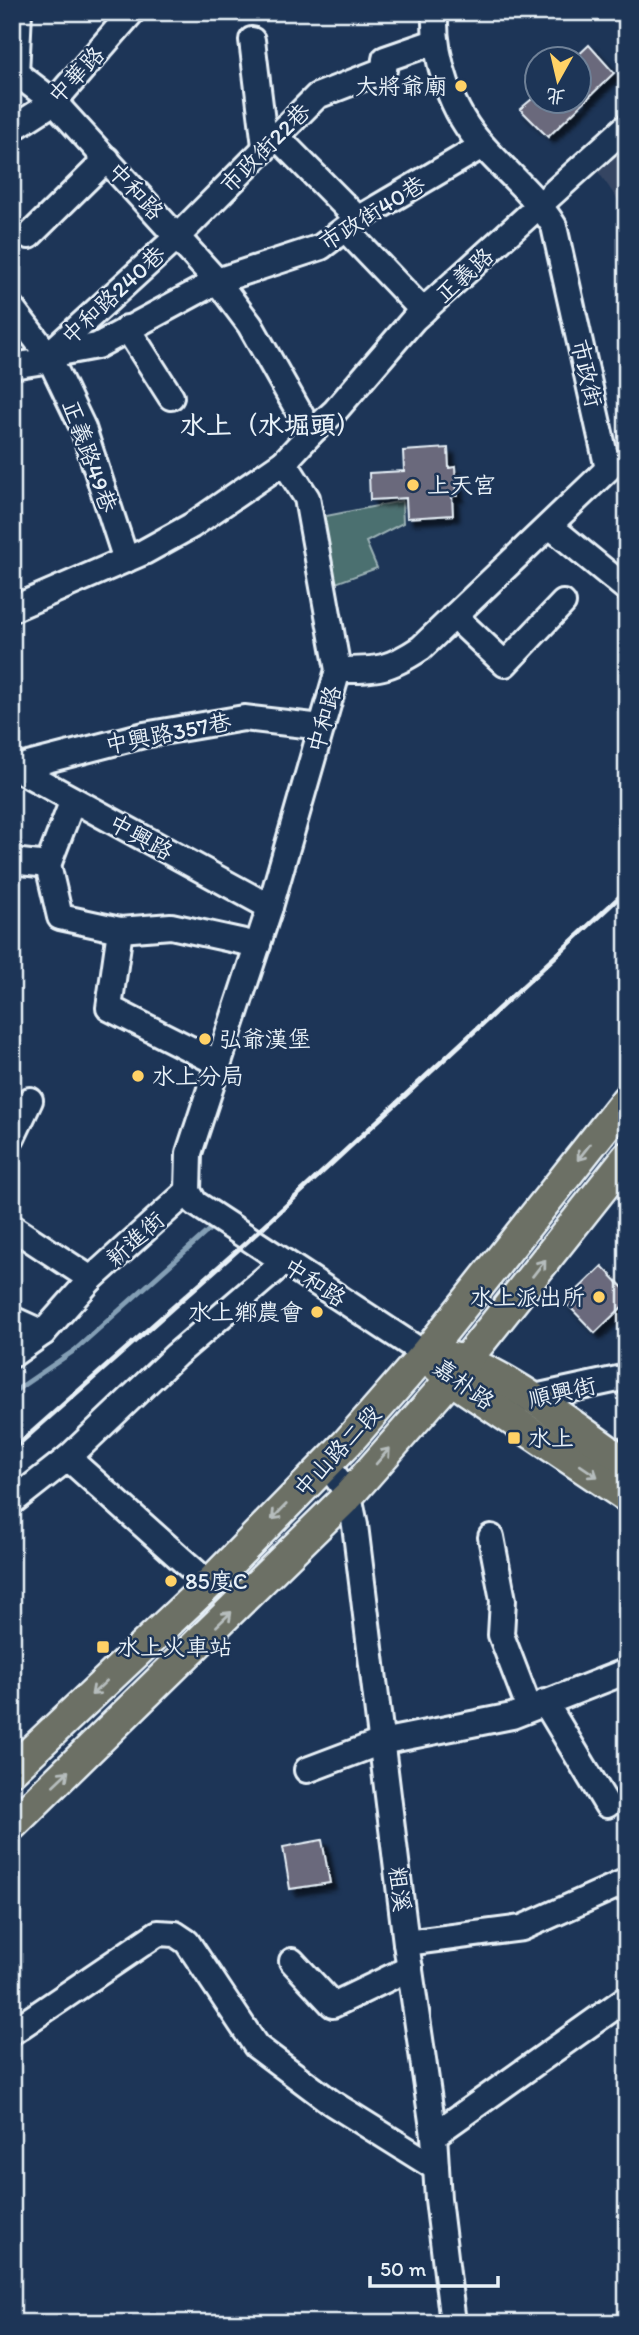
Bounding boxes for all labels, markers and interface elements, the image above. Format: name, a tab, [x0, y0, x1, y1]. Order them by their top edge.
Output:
street label: 中華路	[42, 40, 110, 110]
north arrow	[524, 46, 594, 116]
place label: 大將爺廟	[355, 72, 447, 100]
marker: 大將爺廟	[453, 78, 469, 94]
text: 北	[545, 84, 567, 109]
street label: 市政街22巷	[214, 96, 317, 199]
street label: 中和路	[102, 156, 170, 226]
street label: 市政街40巷	[314, 169, 431, 257]
street label: 中和路240巷	[55, 239, 172, 350]
street label: 正義路	[429, 242, 499, 308]
street label: 市政街	[566, 336, 608, 410]
street label: 正義路49巷	[57, 396, 124, 517]
district label: 水上（水堀頭）	[180, 409, 362, 441]
place label: 上天宮	[427, 471, 496, 499]
marker: 上天宮	[405, 477, 421, 493]
street label: 中和路	[301, 682, 347, 756]
street label: 中興路357巷	[102, 707, 234, 759]
street label: 中興路	[104, 808, 178, 866]
place label: 弘爺漢堡	[219, 1025, 311, 1053]
marker: 弘爺漢堡	[197, 1031, 213, 1047]
place label: 水上分局	[152, 1062, 244, 1090]
marker: 水上分局	[130, 1068, 146, 1084]
one-way arrow	[577, 1143, 592, 1161]
street label: 新進街	[100, 1206, 170, 1272]
street label: 中和路	[278, 1251, 352, 1313]
one-way arrow	[531, 1260, 546, 1278]
place label: 水上派出所	[470, 1283, 585, 1311]
marker: 水上派出所	[591, 1289, 607, 1305]
place label: 水上鄉農會	[188, 1298, 303, 1326]
marker: 水上鄉農會	[309, 1304, 325, 1320]
street label: 嘉朴路	[428, 1352, 500, 1416]
street label: 順興街	[525, 1371, 599, 1413]
street label: 中山路二段	[288, 1399, 386, 1503]
place label: 水上	[528, 1424, 574, 1452]
marker: 水上	[506, 1430, 522, 1446]
one-way arrow	[375, 1448, 391, 1466]
one-way arrow	[579, 1464, 598, 1478]
one-way arrow	[270, 1503, 287, 1520]
place label: 85度C	[185, 1567, 247, 1595]
marker: 85度C	[163, 1573, 179, 1589]
one-way arrow	[215, 1610, 232, 1627]
place label: 水上火車站	[117, 1633, 232, 1661]
marker: 水上火車站	[95, 1639, 111, 1655]
one-way arrow	[91, 1680, 108, 1697]
one-way arrow	[52, 1769, 69, 1786]
street label: 粗溪	[383, 1864, 417, 1914]
scale bar	[370, 2244, 497, 2288]
text: 50 m	[380, 2256, 427, 2281]

